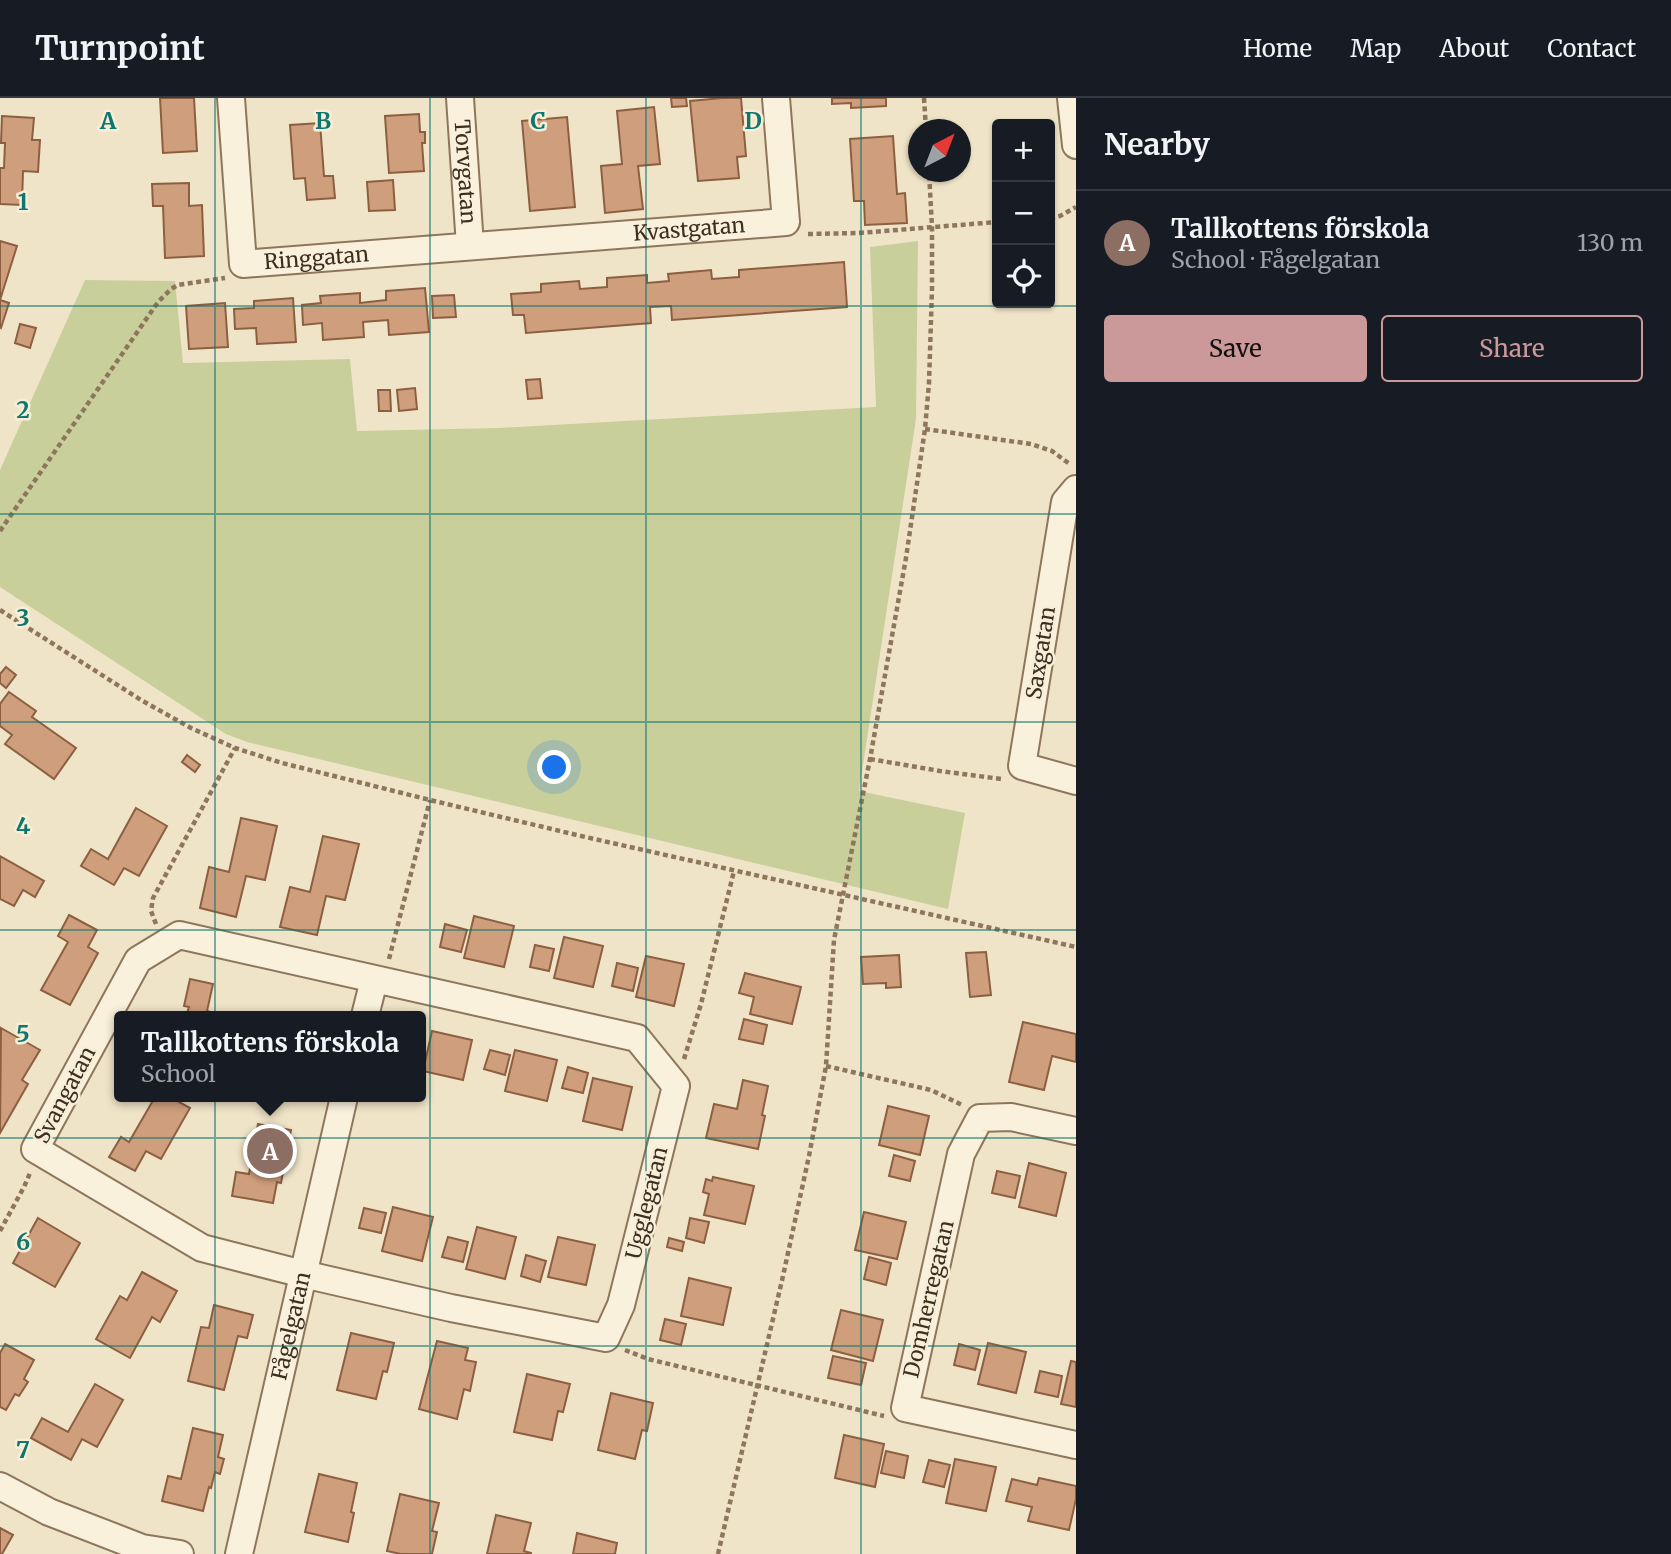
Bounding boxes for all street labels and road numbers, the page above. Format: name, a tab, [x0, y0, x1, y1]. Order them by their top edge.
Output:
street label: Torvgatan	[448, 119, 482, 225]
street label: Kvastgatan	[632, 211, 746, 247]
street label: Ringgatan	[263, 240, 370, 275]
street label: Saxgatan	[1020, 604, 1061, 701]
street label: Svangatan	[28, 1042, 101, 1148]
street label: Ugglegatan	[619, 1144, 674, 1262]
street label: Domherregatan	[897, 1217, 960, 1380]
street label: Fågelgatan	[265, 1269, 316, 1383]

